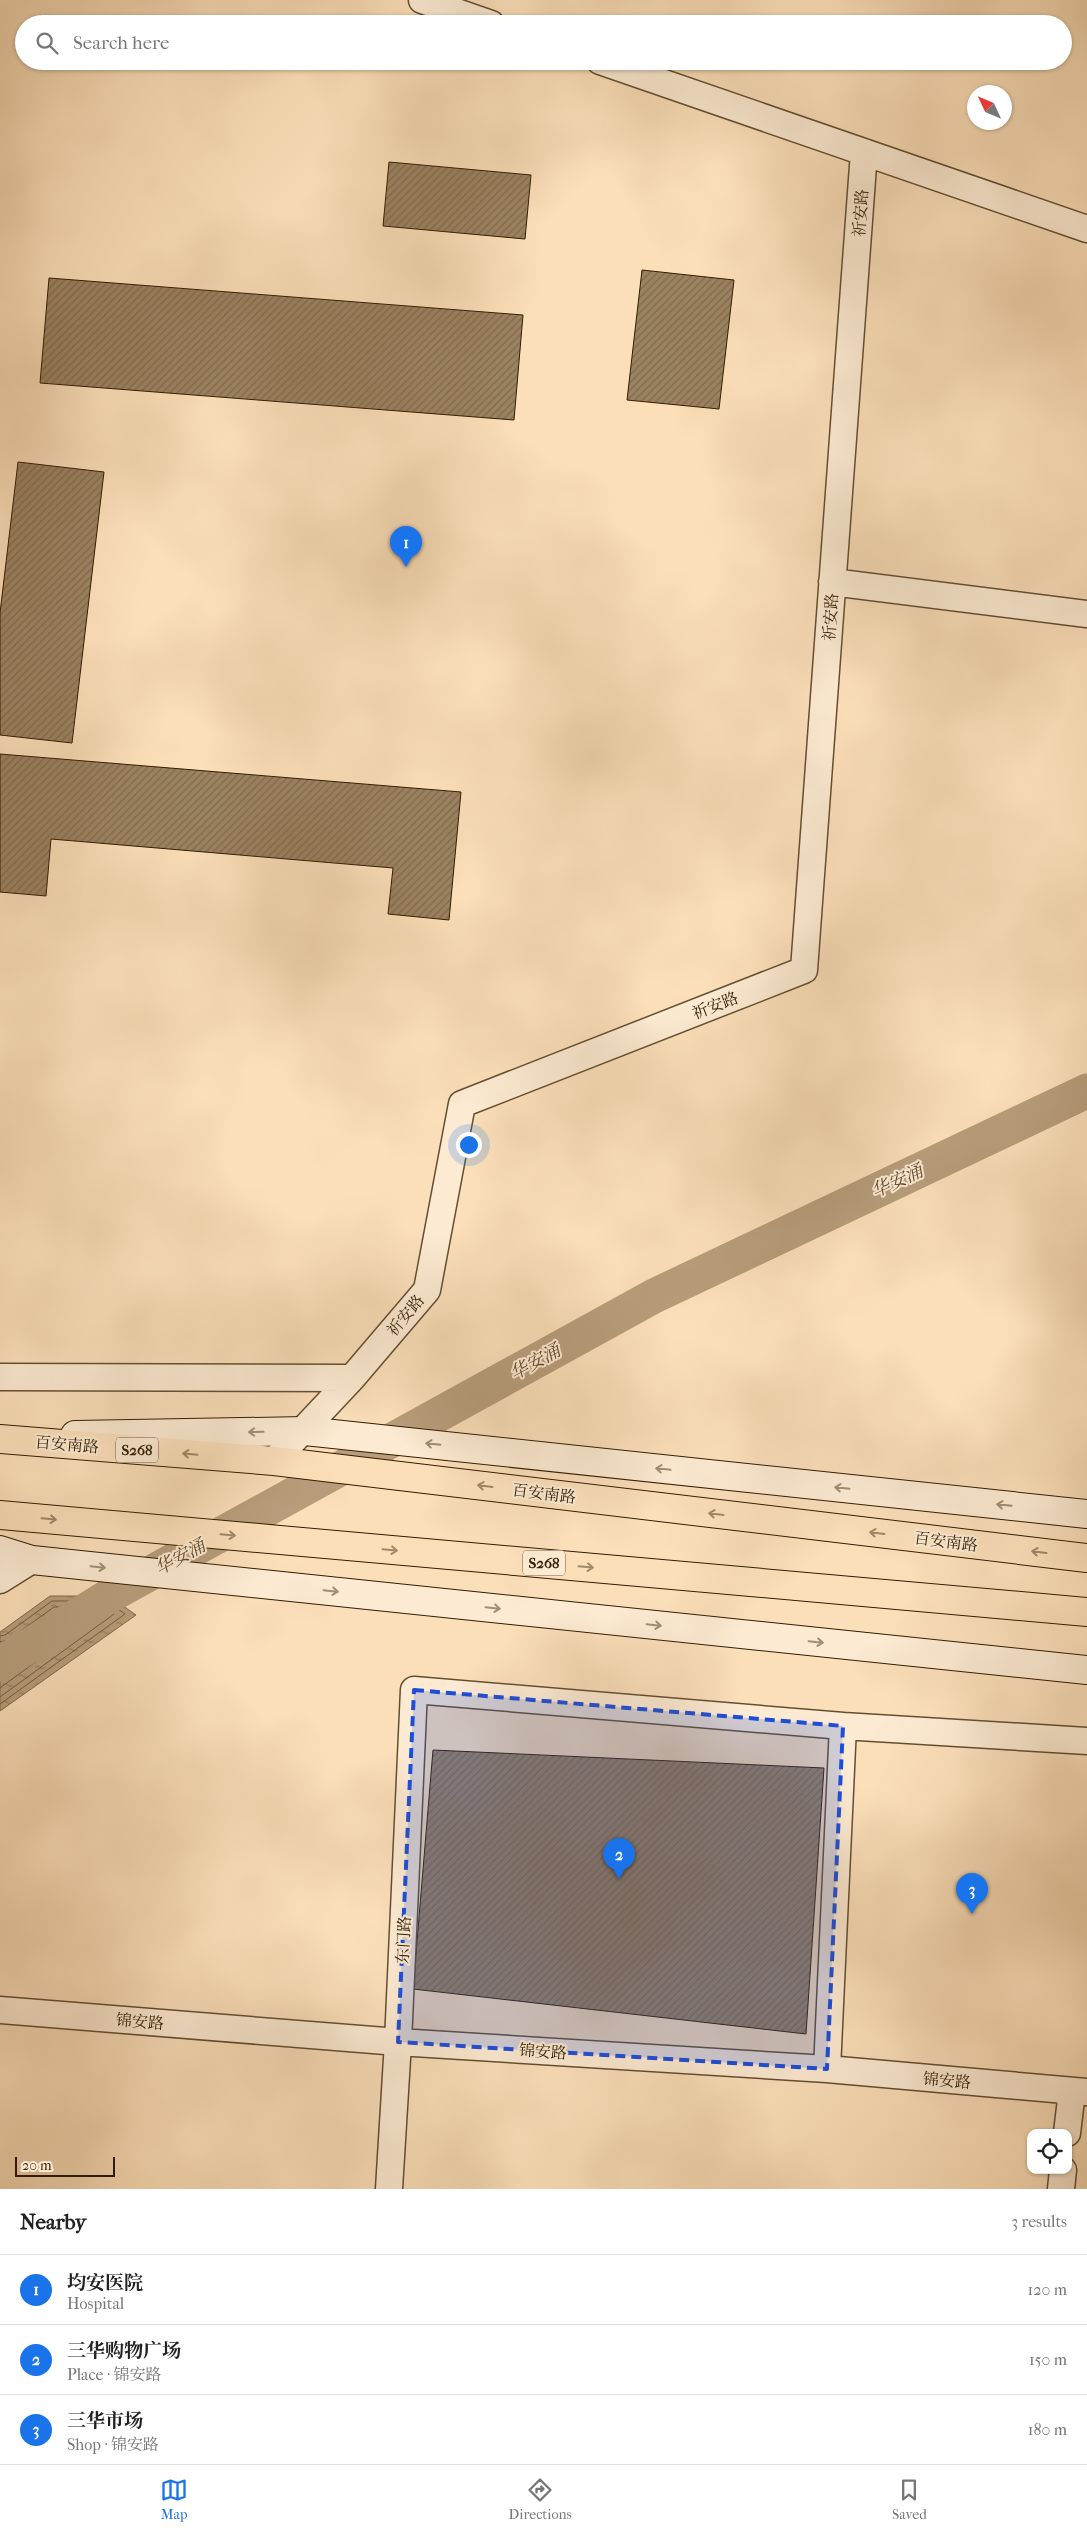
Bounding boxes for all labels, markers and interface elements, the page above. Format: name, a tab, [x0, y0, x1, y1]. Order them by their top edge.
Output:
search box	[15, 15, 1072, 70]
icon: search	[33, 29, 61, 57]
text: Search here	[73, 32, 169, 54]
north arrow	[967, 85, 1012, 130]
street label: 祈安路	[849, 188, 872, 238]
pin: 1	[390, 526, 422, 567]
street label: 祈安路	[819, 592, 842, 642]
street label: 祈安路	[689, 988, 741, 1023]
your location	[456, 1132, 482, 1158]
water label: 华安涌	[868, 1160, 928, 1202]
street label: 祈安路	[383, 1291, 428, 1340]
water label: 华安涌	[507, 1339, 566, 1385]
one-way arrow	[248, 1427, 264, 1436]
street label: 百安南路	[34, 1432, 100, 1457]
road number: S268	[116, 1438, 158, 1462]
one-way arrow	[425, 1440, 441, 1449]
one-way arrow	[182, 1450, 198, 1459]
one-way arrow	[655, 1464, 671, 1474]
street label: 百安南路	[511, 1480, 577, 1507]
one-way arrow	[477, 1481, 493, 1491]
one-way arrow	[834, 1483, 850, 1493]
one-way arrow	[996, 1500, 1012, 1510]
one-way arrow	[708, 1509, 724, 1519]
one-way arrow	[40, 1514, 56, 1524]
one-way arrow	[870, 1528, 886, 1538]
street label: 百安南路	[913, 1528, 979, 1555]
one-way arrow	[220, 1530, 236, 1540]
water label: 华安涌	[152, 1534, 211, 1580]
one-way arrow	[381, 1545, 397, 1554]
one-way arrow	[1031, 1547, 1047, 1557]
road number: S268	[523, 1550, 565, 1576]
one-way arrow	[90, 1562, 106, 1572]
one-way arrow	[578, 1562, 594, 1572]
one-way arrow	[323, 1586, 339, 1596]
one-way arrow	[484, 1603, 500, 1613]
one-way arrow	[646, 1620, 662, 1630]
one-way arrow	[808, 1637, 824, 1647]
pin: 2	[603, 1838, 635, 1879]
pin: 3	[956, 1873, 988, 1914]
street label: 东门路	[393, 1916, 414, 1964]
street label: 锦安路	[115, 2010, 165, 2033]
street label: 锦安路	[518, 2040, 568, 2063]
street label: 锦安路	[922, 2069, 972, 2092]
map controls	[1027, 2129, 1072, 2174]
button: locate	[1027, 2129, 1072, 2174]
scale bar	[15, 2154, 115, 2177]
text: 20 m	[22, 2157, 52, 2174]
text: Nearby	[20, 2210, 86, 2234]
text: 3 results	[1011, 2212, 1067, 2231]
text: 均安医院	[67, 2272, 143, 2294]
text: 1	[33, 2280, 39, 2299]
text: 120 m	[1028, 2280, 1067, 2299]
text: Hospital	[67, 2294, 124, 2313]
text: 三华购物广场	[67, 2340, 181, 2362]
text: 2	[32, 2350, 40, 2369]
text: 150 m	[1029, 2350, 1067, 2369]
text: Place · 锦安路	[67, 2365, 162, 2384]
text: 三华市场	[67, 2410, 143, 2432]
text: 3	[33, 2420, 39, 2439]
text: 180 m	[1028, 2420, 1067, 2439]
text: Shop · 锦安路	[67, 2435, 159, 2454]
tab: Map	[160, 2476, 188, 2523]
tab: Directions	[509, 2476, 572, 2523]
tab: Saved	[892, 2476, 927, 2523]

